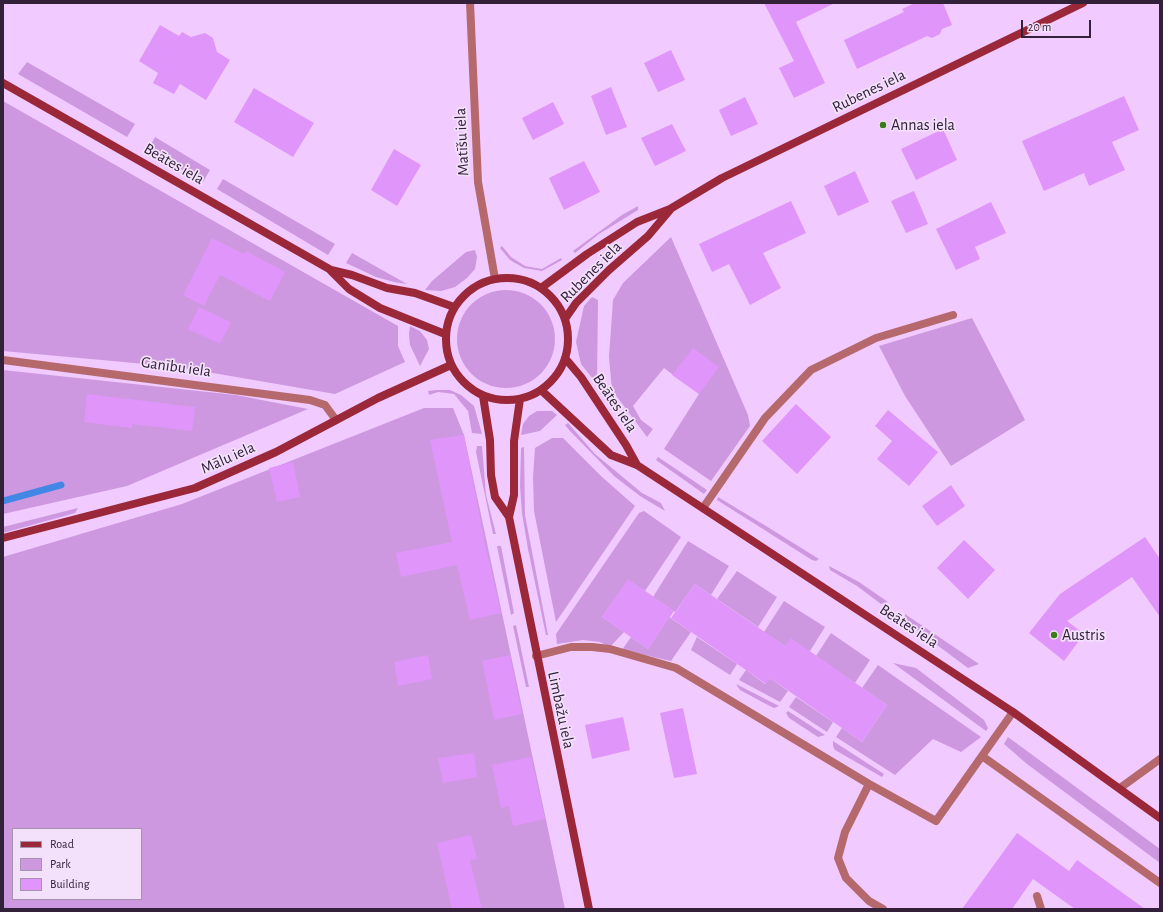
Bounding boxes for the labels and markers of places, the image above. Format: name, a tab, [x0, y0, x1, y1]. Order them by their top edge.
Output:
place label: Annas iela	[891, 115, 955, 135]
marker: Annas iela	[878, 120, 888, 130]
place label: Austris	[1062, 625, 1105, 645]
marker: Austris	[1049, 630, 1059, 640]

